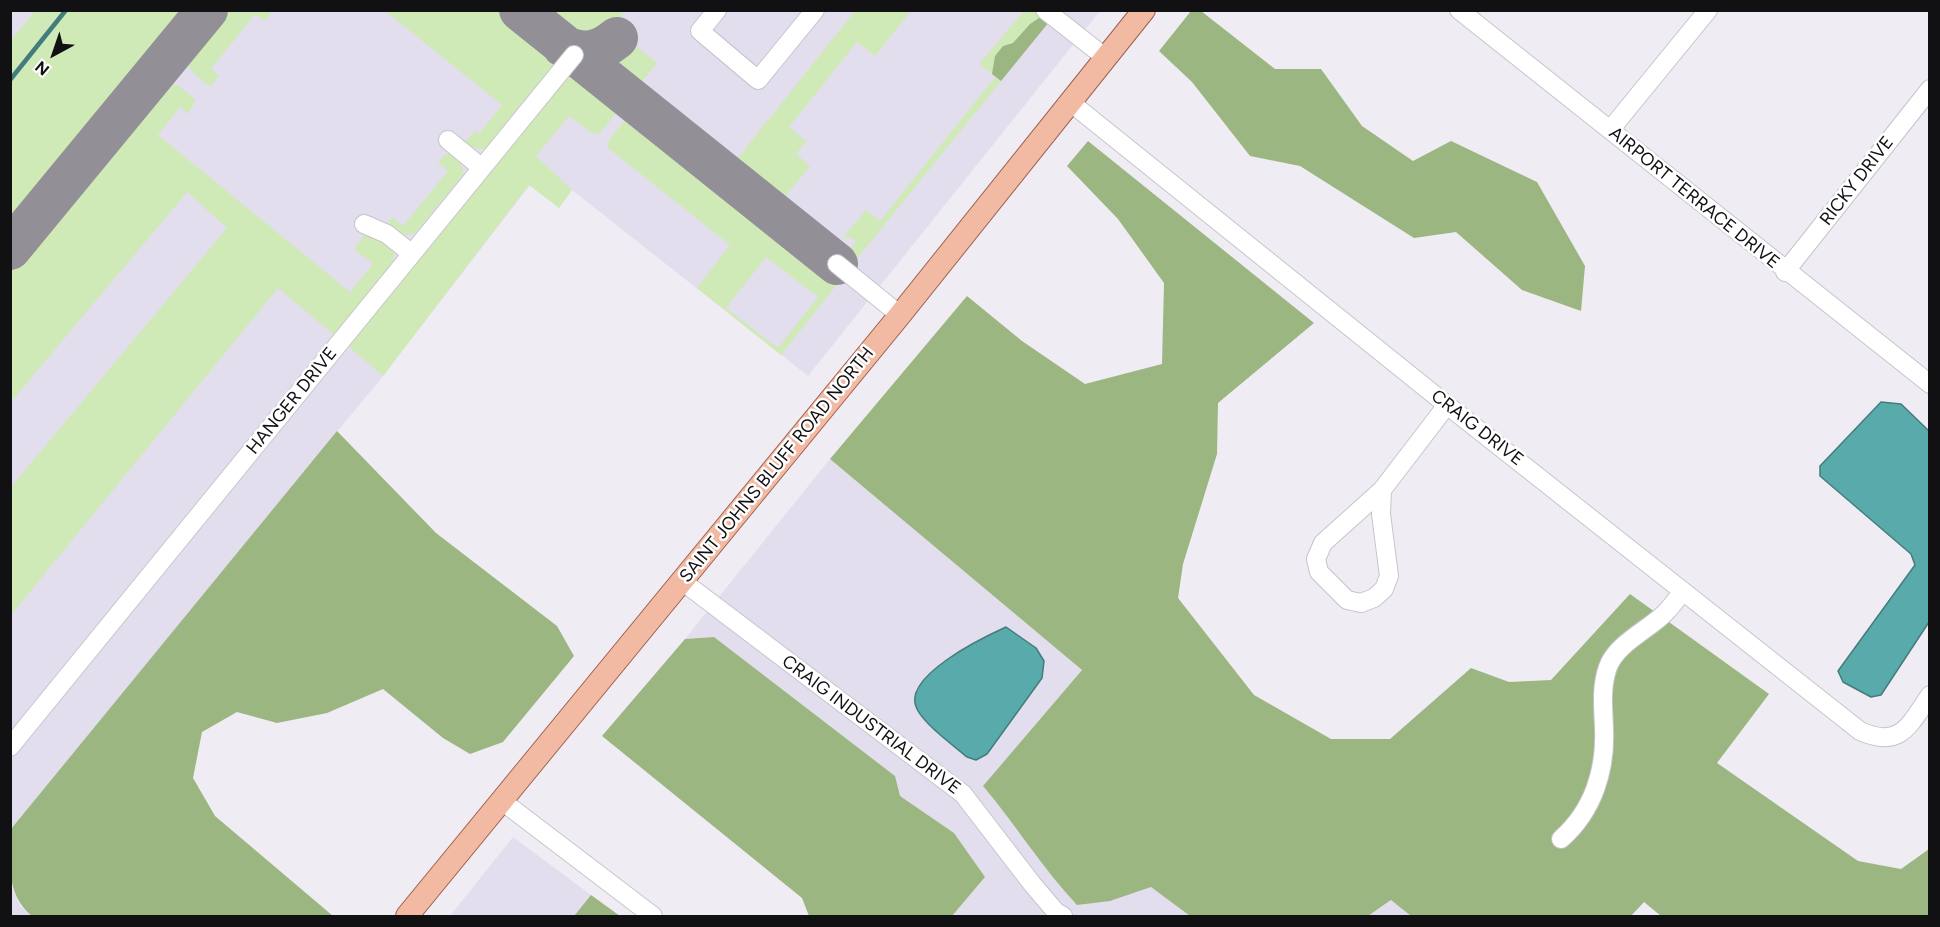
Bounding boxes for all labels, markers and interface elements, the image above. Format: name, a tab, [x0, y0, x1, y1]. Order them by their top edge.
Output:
north arrow	[24, 24, 84, 84]
text: N	[31, 57, 53, 79]
street label: AIRPORT TERRACE DRIVE	[1604, 123, 1784, 273]
street label: RICKY DRIVE	[1816, 132, 1898, 230]
street label: HANGER DRIVE	[242, 343, 342, 459]
street label: SAINT JOHNS BLUFF ROAD NORTH	[675, 343, 879, 587]
street label: CRAIG DRIVE	[1427, 385, 1527, 471]
street label: CRAIG INDUSTRIAL DRIVE	[777, 651, 965, 799]

